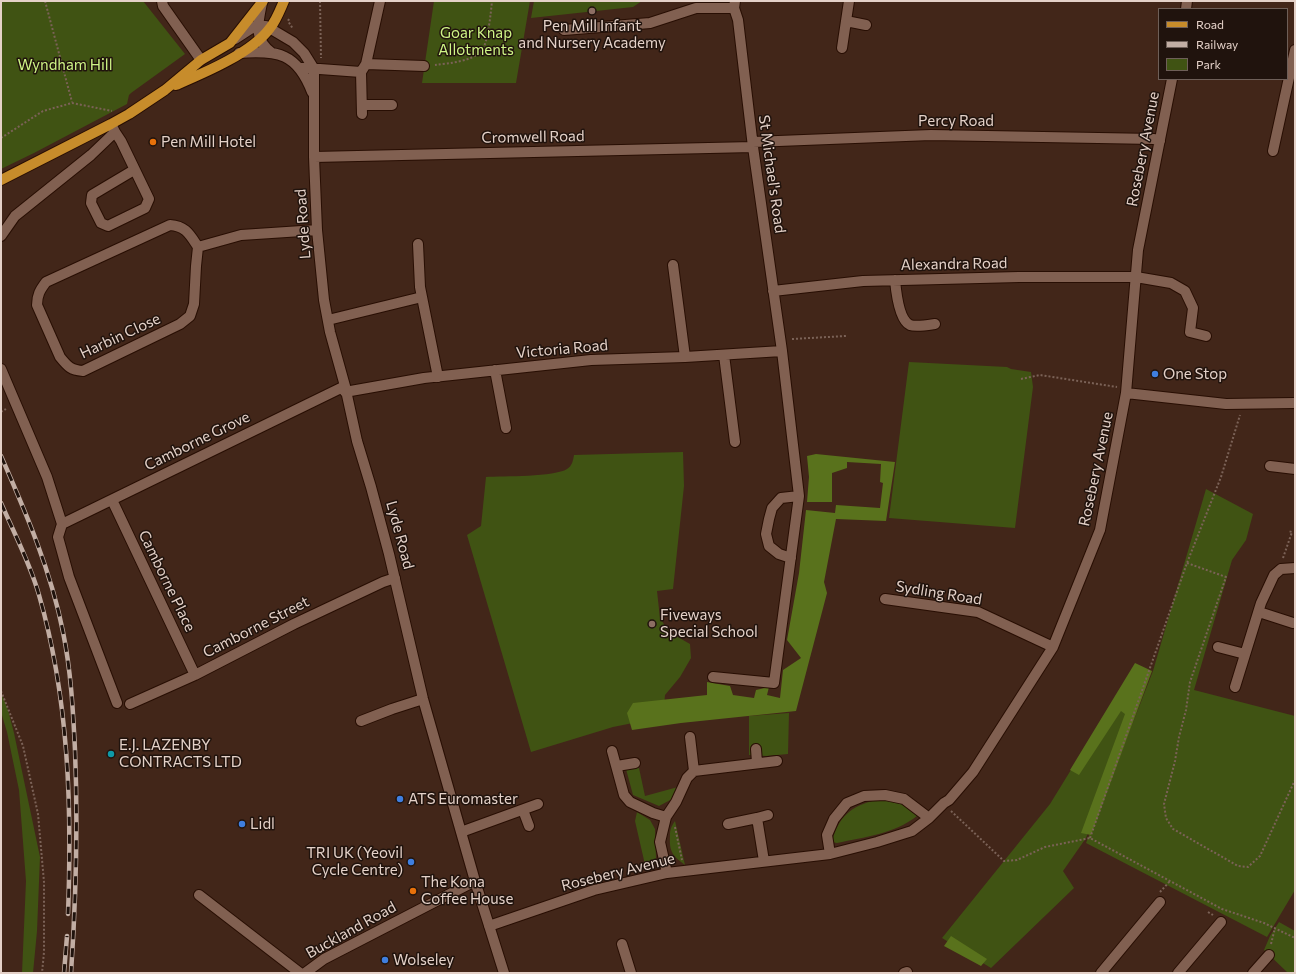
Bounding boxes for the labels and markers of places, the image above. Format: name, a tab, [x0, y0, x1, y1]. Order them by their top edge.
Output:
marker: Pen Mill Infant and Nursery Academy	[587, 6, 597, 16]
place label: Pen Mill Infant and Nursery Academy	[518, 17, 666, 52]
place label: Pen Mill Hotel	[161, 133, 256, 151]
marker: Pen Mill Hotel	[148, 137, 158, 147]
place label: One Stop	[1163, 365, 1227, 383]
marker: One Stop	[1150, 369, 1160, 379]
place label: Fiveways Special School	[660, 606, 758, 641]
marker: Fiveways Special School	[647, 619, 657, 629]
place label: E.J. LAZENBY CONTRACTS LTD	[119, 736, 242, 771]
marker: E.J. LAZENBY CONTRACTS LTD	[106, 749, 116, 759]
place label: ATS Euromaster	[408, 790, 518, 808]
marker: ATS Euromaster	[395, 794, 405, 804]
place label: Lidl	[250, 815, 275, 833]
marker: Lidl	[237, 819, 247, 829]
place label: TRI UK (Yeovil Cycle Centre)	[306, 844, 403, 879]
marker: TRI UK (Yeovil Cycle Centre)	[406, 857, 416, 867]
place label: The Kona Coffee House	[421, 873, 513, 908]
marker: The Kona Coffee House	[408, 886, 418, 896]
place label: Wolseley	[393, 951, 454, 969]
marker: Wolseley	[380, 955, 390, 965]

